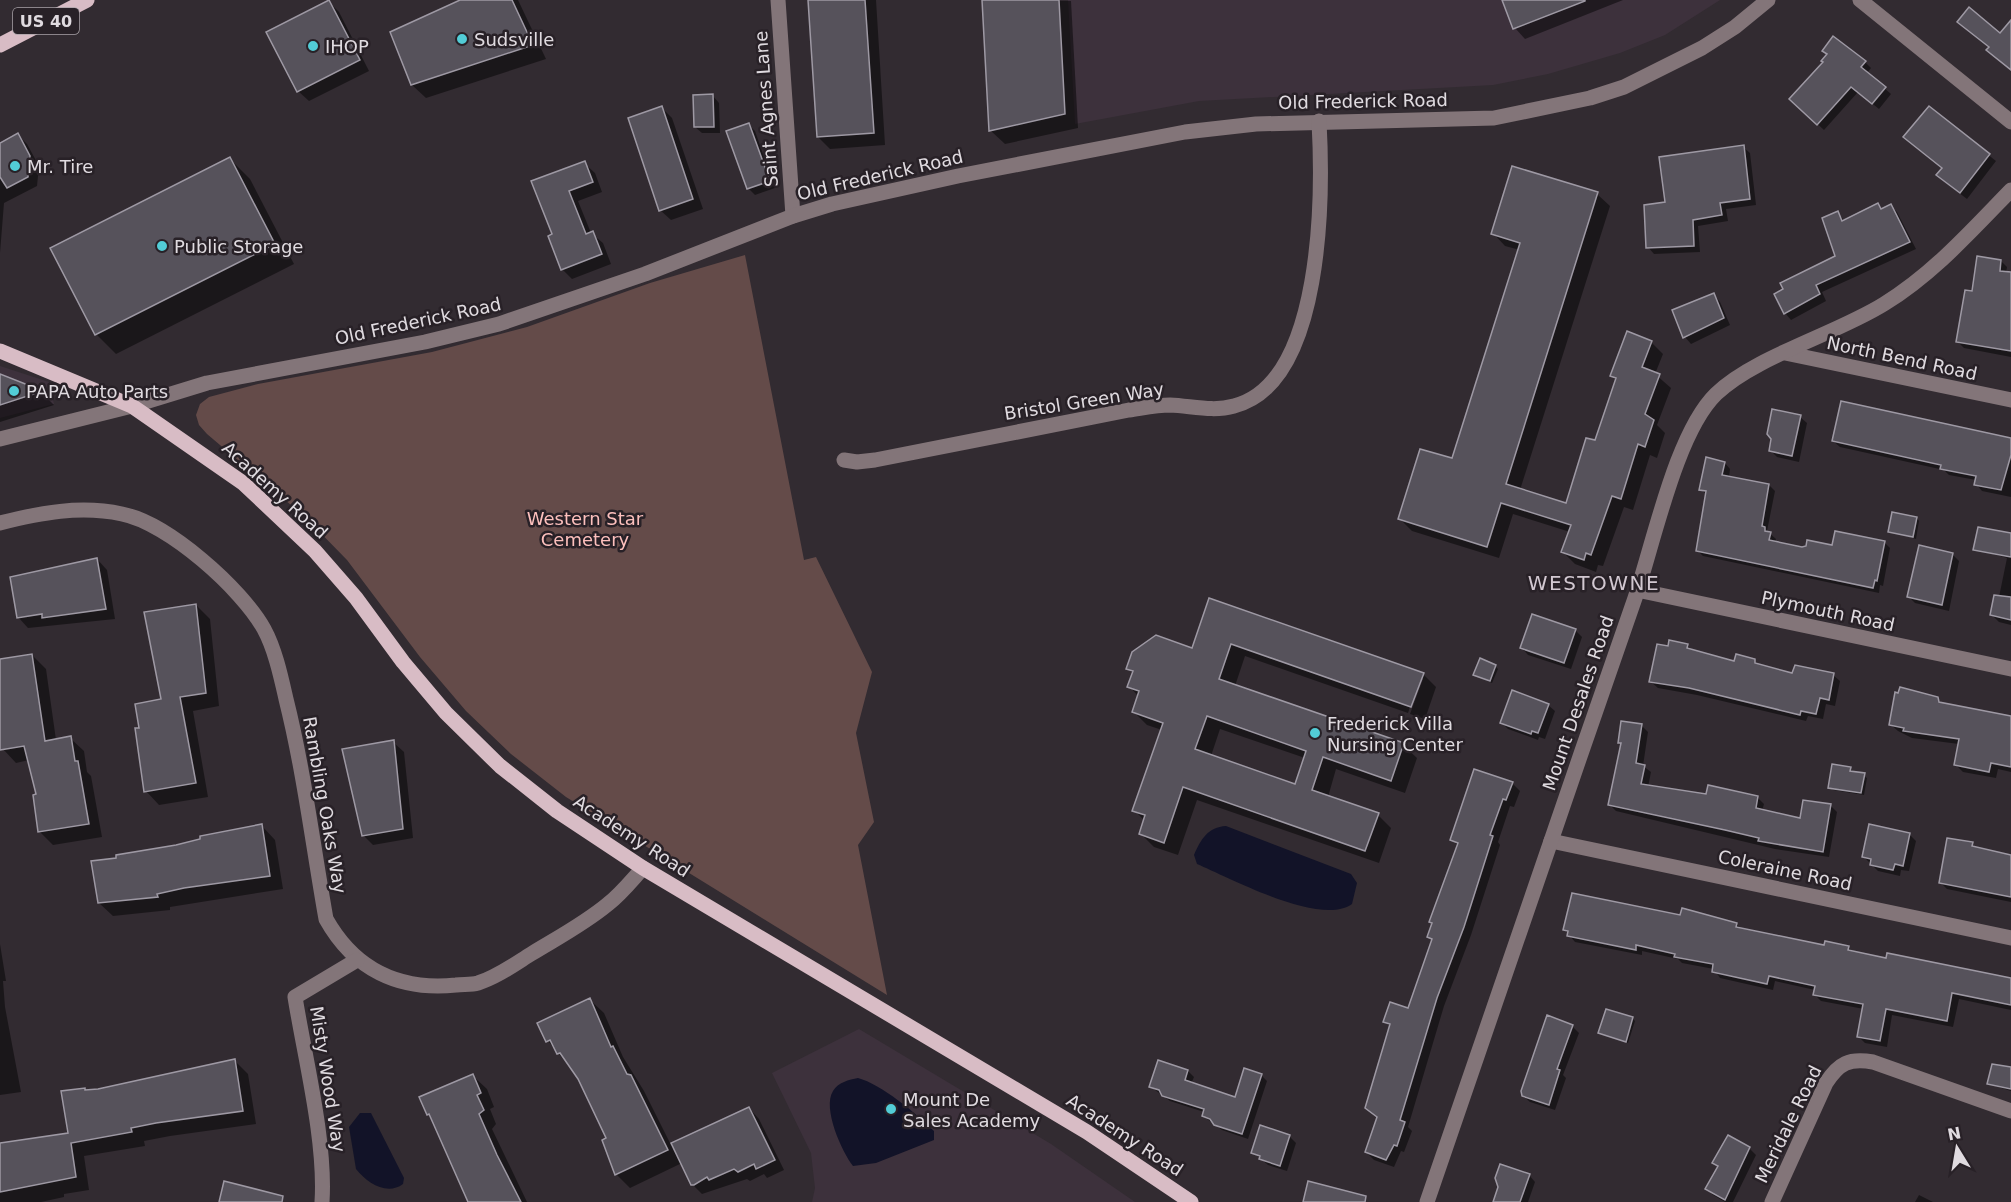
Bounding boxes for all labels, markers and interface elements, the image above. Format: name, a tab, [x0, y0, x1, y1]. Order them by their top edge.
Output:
road number: US 40	[13, 8, 79, 34]
place label: Sudsville	[474, 29, 554, 50]
street label: Saint Agnes Lane	[750, 30, 782, 188]
marker: Sudsville	[455, 32, 469, 46]
place label: IHOP	[325, 36, 369, 57]
marker: IHOP	[306, 39, 320, 53]
street label: Old Frederick Road	[1278, 89, 1448, 113]
street label: Old Frederick Road	[795, 146, 965, 204]
place label: Mr. Tire	[27, 156, 93, 177]
marker: Mr. Tire	[8, 159, 22, 173]
place label: Public Storage	[174, 236, 303, 257]
marker: Public Storage	[155, 239, 169, 253]
street label: Old Frederick Road	[333, 293, 503, 349]
street label: North Bend Road	[1825, 332, 1979, 384]
street label: Bristol Green Way	[1003, 378, 1166, 424]
place label: PAPA Auto Parts	[26, 381, 168, 402]
marker: PAPA Auto Parts	[7, 384, 21, 398]
street label: Academy Road	[218, 437, 332, 543]
park label: Western Star Cemetery	[527, 508, 644, 550]
district label: WESTOWNE	[1528, 571, 1660, 595]
street label: Plymouth Road	[1759, 587, 1897, 635]
street label: Mount Desales Road	[1538, 613, 1618, 793]
place label: Frederick Villa Nursing Center	[1327, 713, 1463, 755]
street label: Rambling Oaks Way	[299, 715, 351, 896]
marker: Frederick Villa Nursing Center	[1308, 726, 1322, 740]
street label: Academy Road	[570, 791, 694, 881]
street label: Coleraine Road	[1716, 846, 1854, 894]
street label: Misty Wood Way	[306, 1004, 350, 1154]
street label: Meridale Road	[1750, 1062, 1826, 1186]
place label: Mount De Sales Academy	[903, 1089, 1041, 1131]
street label: Academy Road	[1063, 1090, 1187, 1180]
marker: Mount De Sales Academy	[884, 1102, 898, 1116]
north arrow	[1927, 1118, 1987, 1178]
text: N	[1946, 1123, 1963, 1144]

